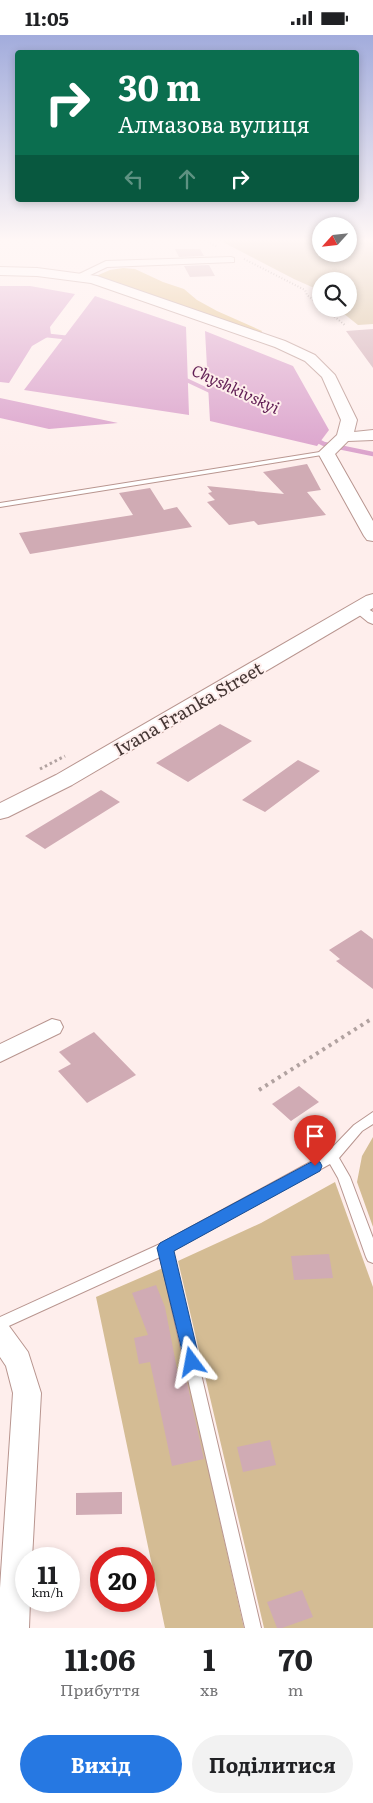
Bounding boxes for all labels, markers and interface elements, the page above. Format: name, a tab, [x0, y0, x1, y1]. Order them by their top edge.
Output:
text: 11:05	[25, 4, 69, 32]
text: 30 m	[118, 60, 201, 112]
icon: right	[35, 70, 100, 135]
text: Алмазова вулиця	[118, 107, 310, 140]
icon: left	[120, 165, 148, 193]
icon: ahead	[173, 165, 201, 193]
icon: right	[226, 165, 254, 193]
north arrow	[312, 217, 358, 263]
map controls	[312, 217, 357, 317]
button: search	[312, 272, 357, 317]
water label: Chyshkivskyi	[188, 357, 284, 419]
street label: Ivana Franka Street	[108, 654, 268, 762]
pin	[294, 1115, 336, 1166]
icon: arrive	[301, 1122, 329, 1150]
position arrow	[165, 1335, 217, 1387]
speed limit sign: 20	[90, 1547, 155, 1612]
text: 11	[37, 1555, 58, 1592]
text: km/h	[32, 1583, 63, 1601]
text: 11:06	[65, 1636, 135, 1680]
text: 1	[203, 1636, 215, 1680]
text: 70	[278, 1636, 313, 1680]
text: Прибуття	[60, 1677, 140, 1701]
text: хв	[200, 1677, 218, 1701]
text: m	[288, 1677, 303, 1701]
button: Вихід	[20, 1735, 182, 1793]
button: Поділитися	[192, 1735, 353, 1793]

